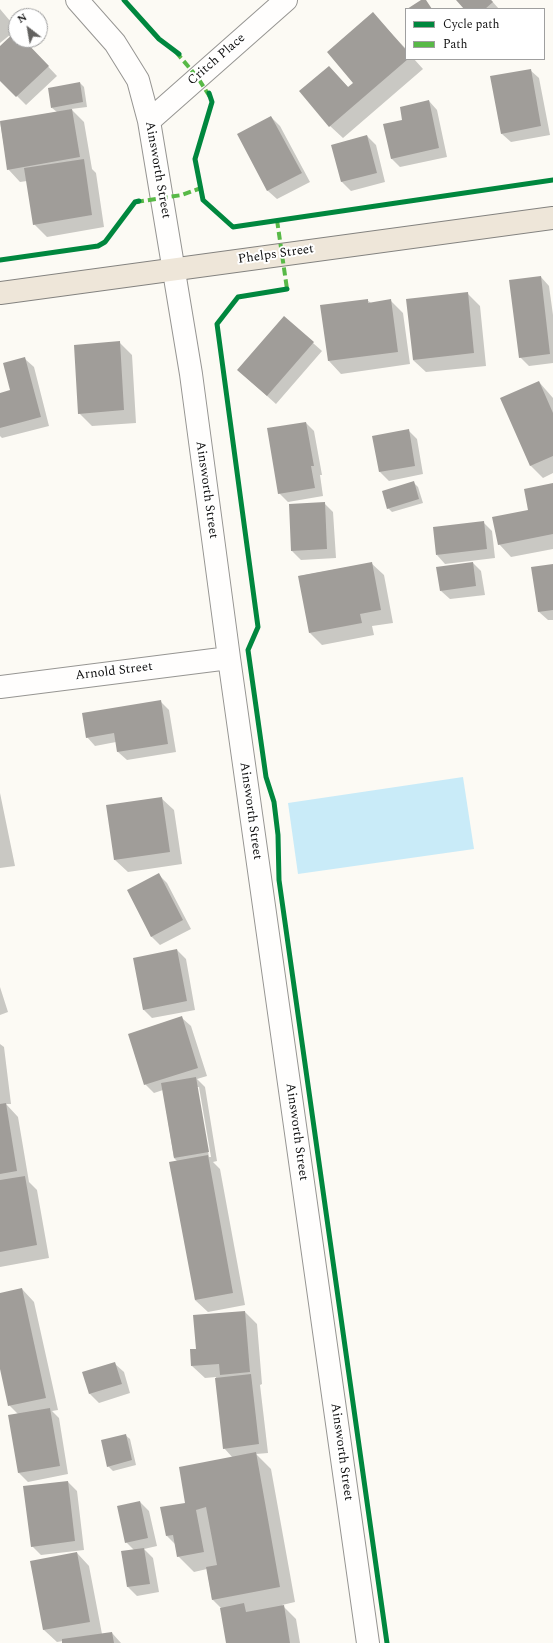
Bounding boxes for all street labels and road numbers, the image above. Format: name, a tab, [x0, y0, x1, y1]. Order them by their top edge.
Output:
street label: Critch Place	[185, 31, 249, 89]
street label: Ainsworth Street	[141, 120, 173, 220]
street label: Phelps Street	[237, 242, 315, 268]
street label: Ainsworth Street	[191, 440, 221, 540]
street label: Arnold Street	[74, 660, 154, 684]
street label: Ainsworth Street	[235, 761, 265, 861]
street label: Ainsworth Street	[281, 1082, 311, 1182]
street label: Ainsworth Street	[326, 1402, 356, 1502]

